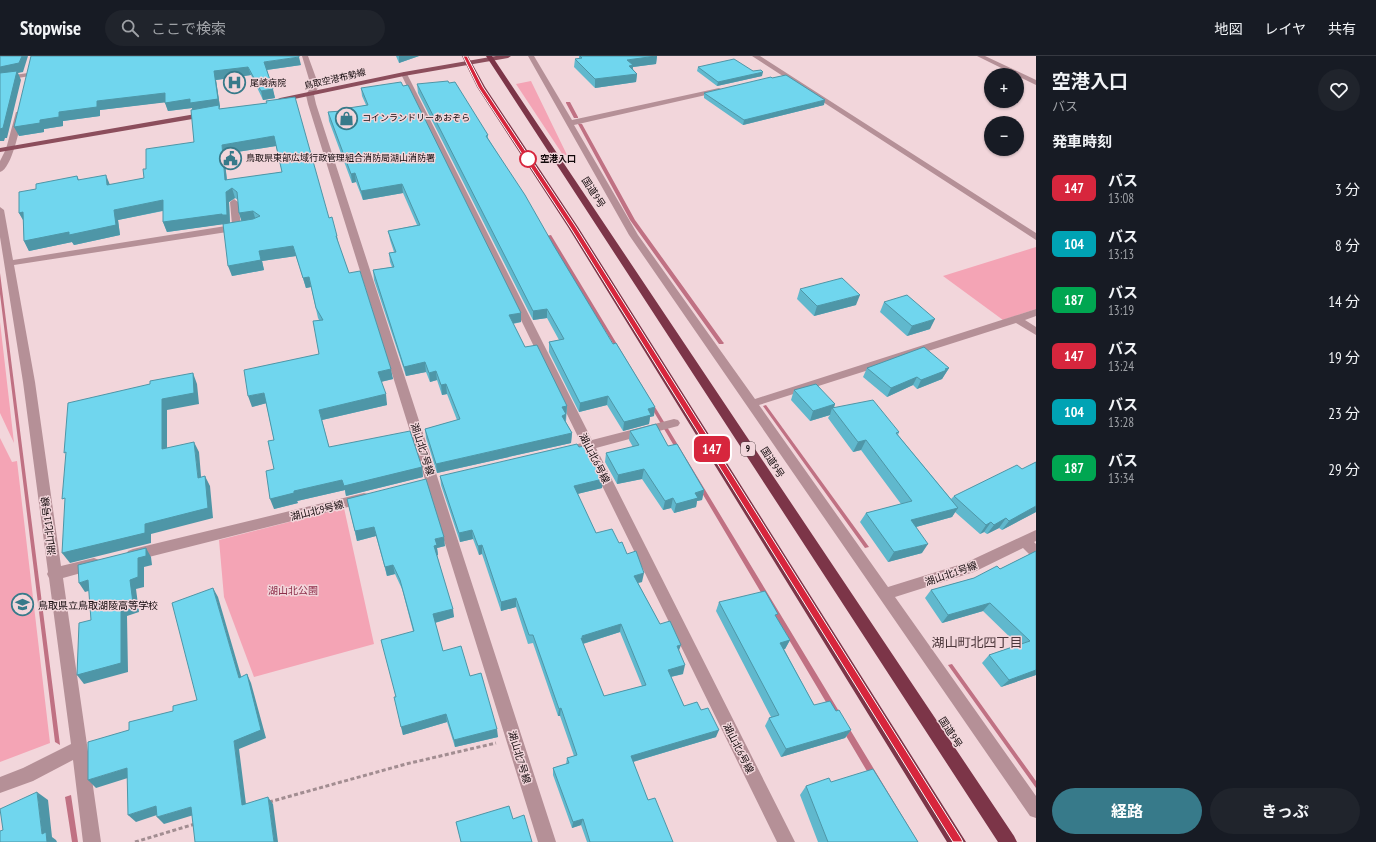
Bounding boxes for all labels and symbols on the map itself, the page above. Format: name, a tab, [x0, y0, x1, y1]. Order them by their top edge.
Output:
street label: 鳥取空港布勢線	[303, 66, 368, 91]
hospital icon: 尾崎病院	[222, 70, 248, 96]
place label: 尾崎病院	[250, 77, 286, 88]
shop icon: コインランドリーあおぞら	[333, 105, 359, 131]
place label: コインランドリーあおぞら	[362, 112, 470, 123]
public building icon: 鳥取県東部広域行政管理組合消防局湖山消防署	[217, 145, 243, 171]
marker: 空港入口	[519, 150, 537, 168]
place label: 鳥取県東部広域行政管理組合消防局湖山消防署	[246, 152, 435, 163]
place label: 空港入口	[540, 153, 576, 164]
street label: 国道9号	[579, 174, 608, 210]
street label: 湖山北7号線	[408, 421, 437, 477]
street label: 湖山北6号線	[576, 431, 613, 485]
line badge: 147	[689, 436, 735, 462]
road number: 9	[741, 442, 755, 456]
street label: 国道9号	[758, 444, 787, 480]
street label: 湖山北11号線	[38, 496, 59, 556]
street label: 湖山北9号線	[289, 498, 345, 523]
street label: 湖山北1号線	[923, 558, 979, 588]
park label: 湖山北公園	[268, 584, 318, 597]
school or university icon: 鳥取県立鳥取湖陵高等学校	[9, 592, 35, 618]
place label: 鳥取県立鳥取湖陵高等学校	[38, 599, 158, 612]
district label: 湖山町北四丁目	[931, 634, 1023, 651]
street label: 国道9号	[936, 714, 965, 750]
street label: 湖山北6号線	[720, 721, 757, 775]
street label: 湖山北7号線	[505, 729, 534, 785]

